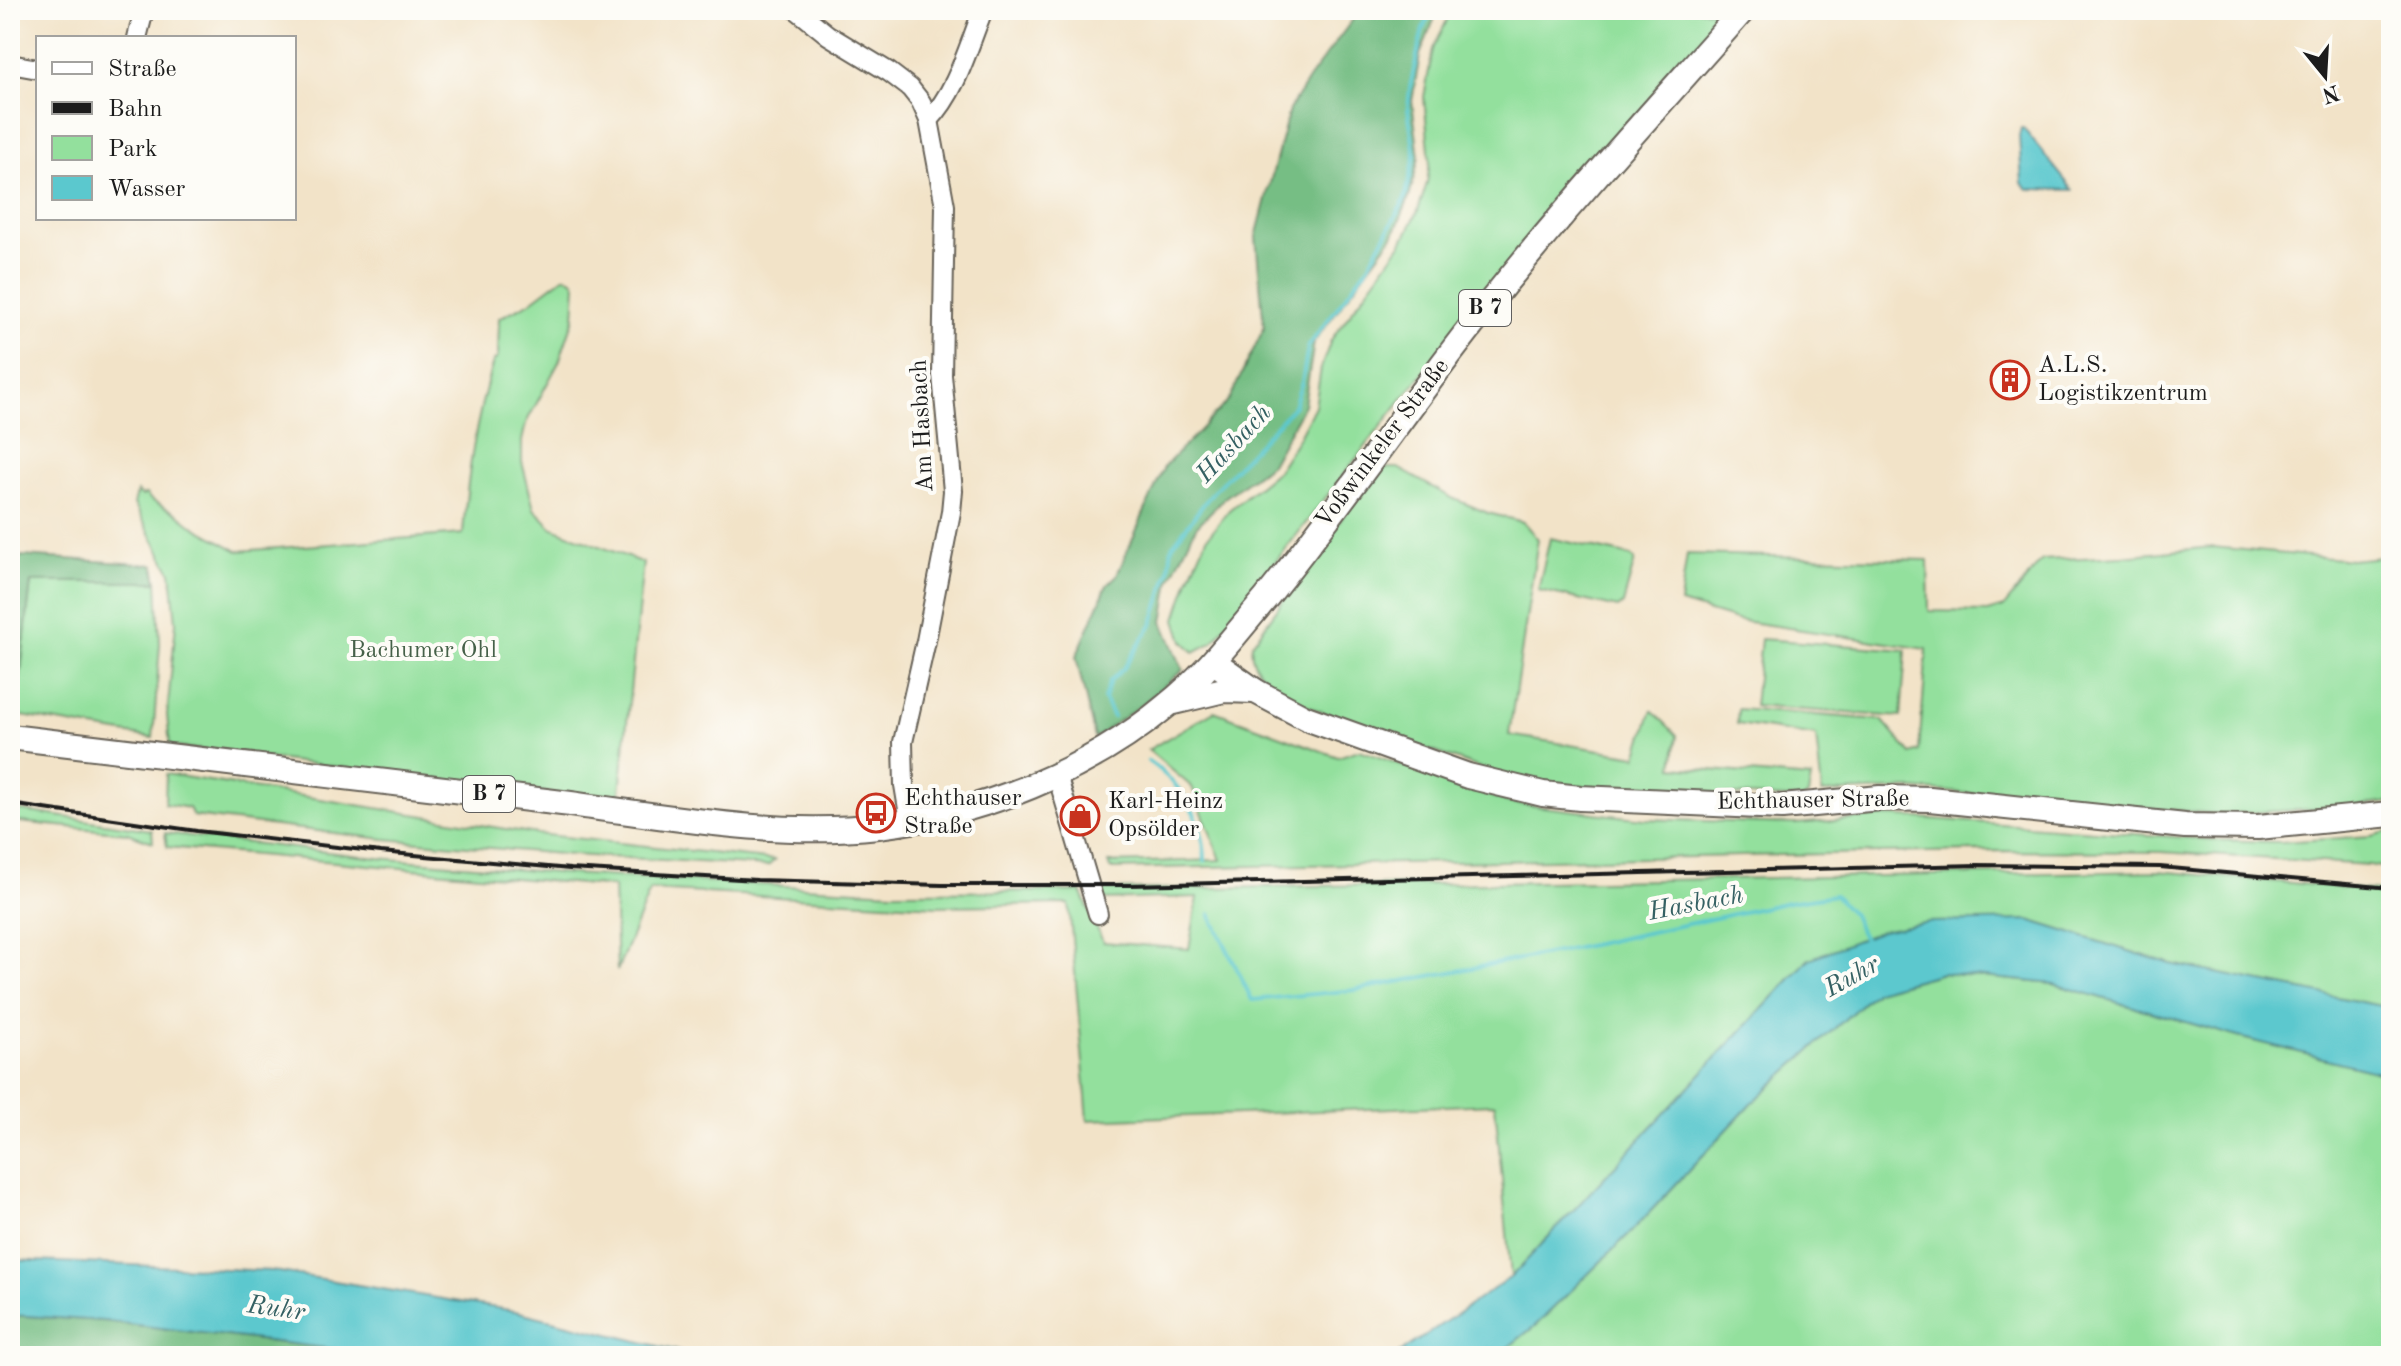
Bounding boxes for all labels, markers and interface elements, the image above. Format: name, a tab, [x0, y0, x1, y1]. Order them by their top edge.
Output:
legend	[36, 36, 296, 220]
north arrow	[2285, 36, 2365, 116]
text: Straße	[108, 58, 177, 82]
text: N	[2319, 80, 2342, 106]
text: Bahn	[108, 98, 162, 122]
text: Park	[108, 138, 157, 162]
text: Wasser	[108, 178, 185, 202]
road number: B 7	[1459, 290, 1511, 326]
place label: A.L.S. Logistikzentrum	[2038, 354, 2208, 406]
street label: Voßwinkeler Straße	[1312, 355, 1454, 533]
street label: Am Hasbach	[908, 359, 938, 493]
building icon: A.L.S. Logistikzentrum	[1989, 359, 2031, 401]
water label: Hasbach	[1191, 400, 1276, 489]
park label: Bachumer Ohl	[349, 639, 497, 663]
road number: B 7	[463, 776, 515, 812]
place label: Echthauser Straße	[904, 787, 1022, 839]
street label: Echthauser Straße	[1716, 787, 1910, 815]
place label: Karl-Heinz Opsölder	[1108, 790, 1223, 842]
bus stop icon: Echthauser Straße	[855, 792, 897, 834]
shop icon: Karl-Heinz Opsölder	[1059, 795, 1101, 837]
water label: Hasbach	[1645, 882, 1746, 926]
water label: Ruhr	[1819, 951, 1884, 1003]
water label: Ruhr	[244, 1292, 307, 1326]

